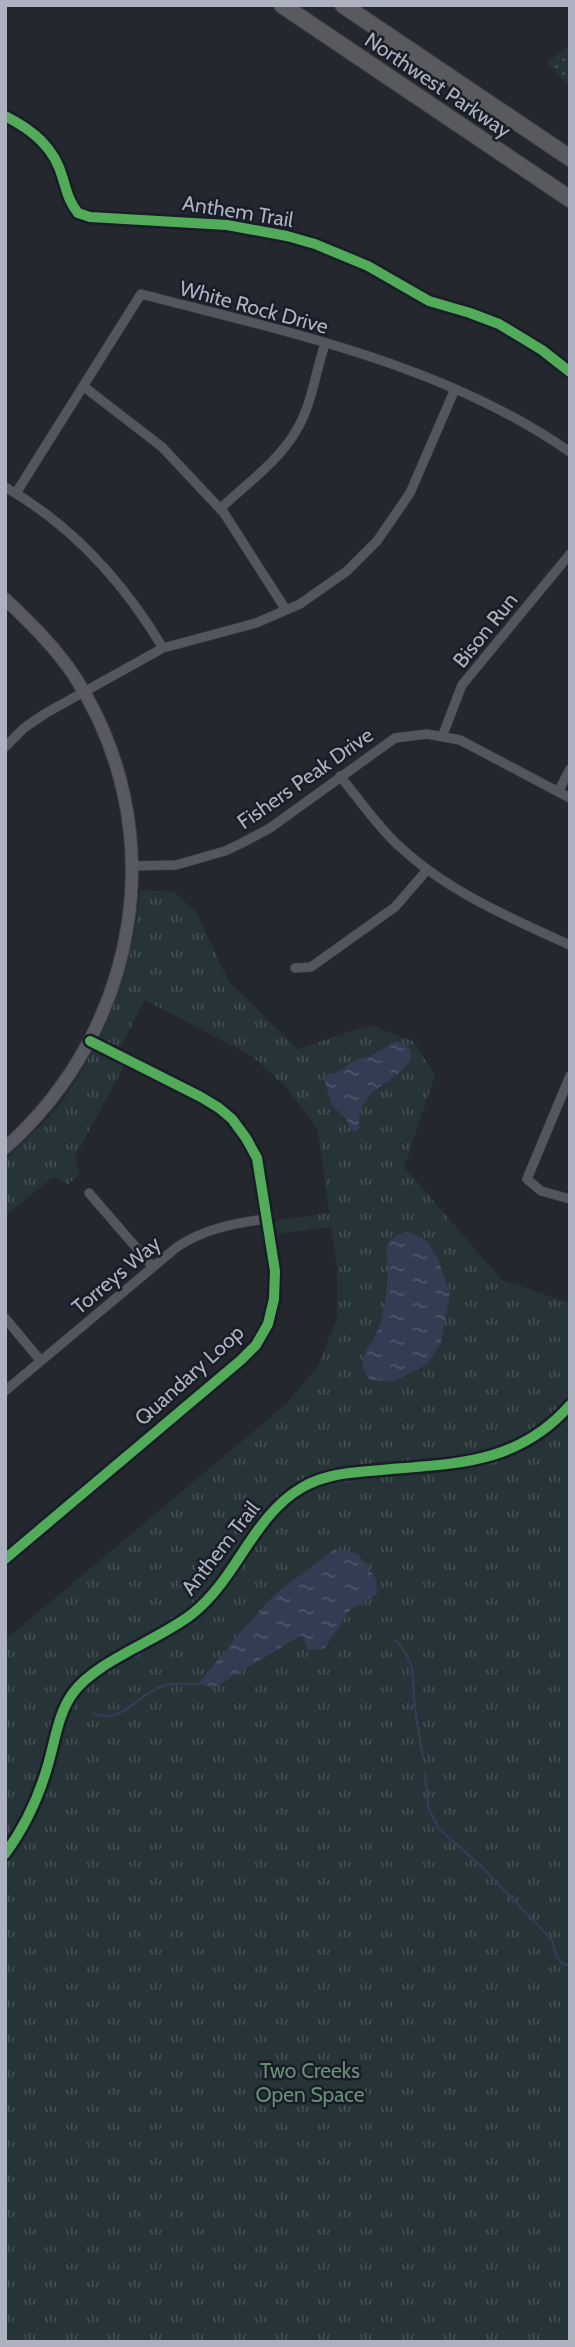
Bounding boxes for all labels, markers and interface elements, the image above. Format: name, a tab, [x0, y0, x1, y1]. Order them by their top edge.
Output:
street label: Northwest Parkway	[360, 27, 516, 143]
street label: Anthem Trail	[181, 190, 295, 232]
street label: White Rock Drive	[177, 275, 331, 339]
street label: Bison Run	[447, 588, 523, 672]
street label: Fishers Peak Drive	[232, 722, 378, 834]
street label: Torreys Way	[67, 1230, 166, 1319]
street label: Quandary Loop	[129, 1320, 249, 1430]
street label: Anthem Trail	[176, 1496, 264, 1600]
park label: Two Creeks Open Space	[256, 2058, 365, 2107]

